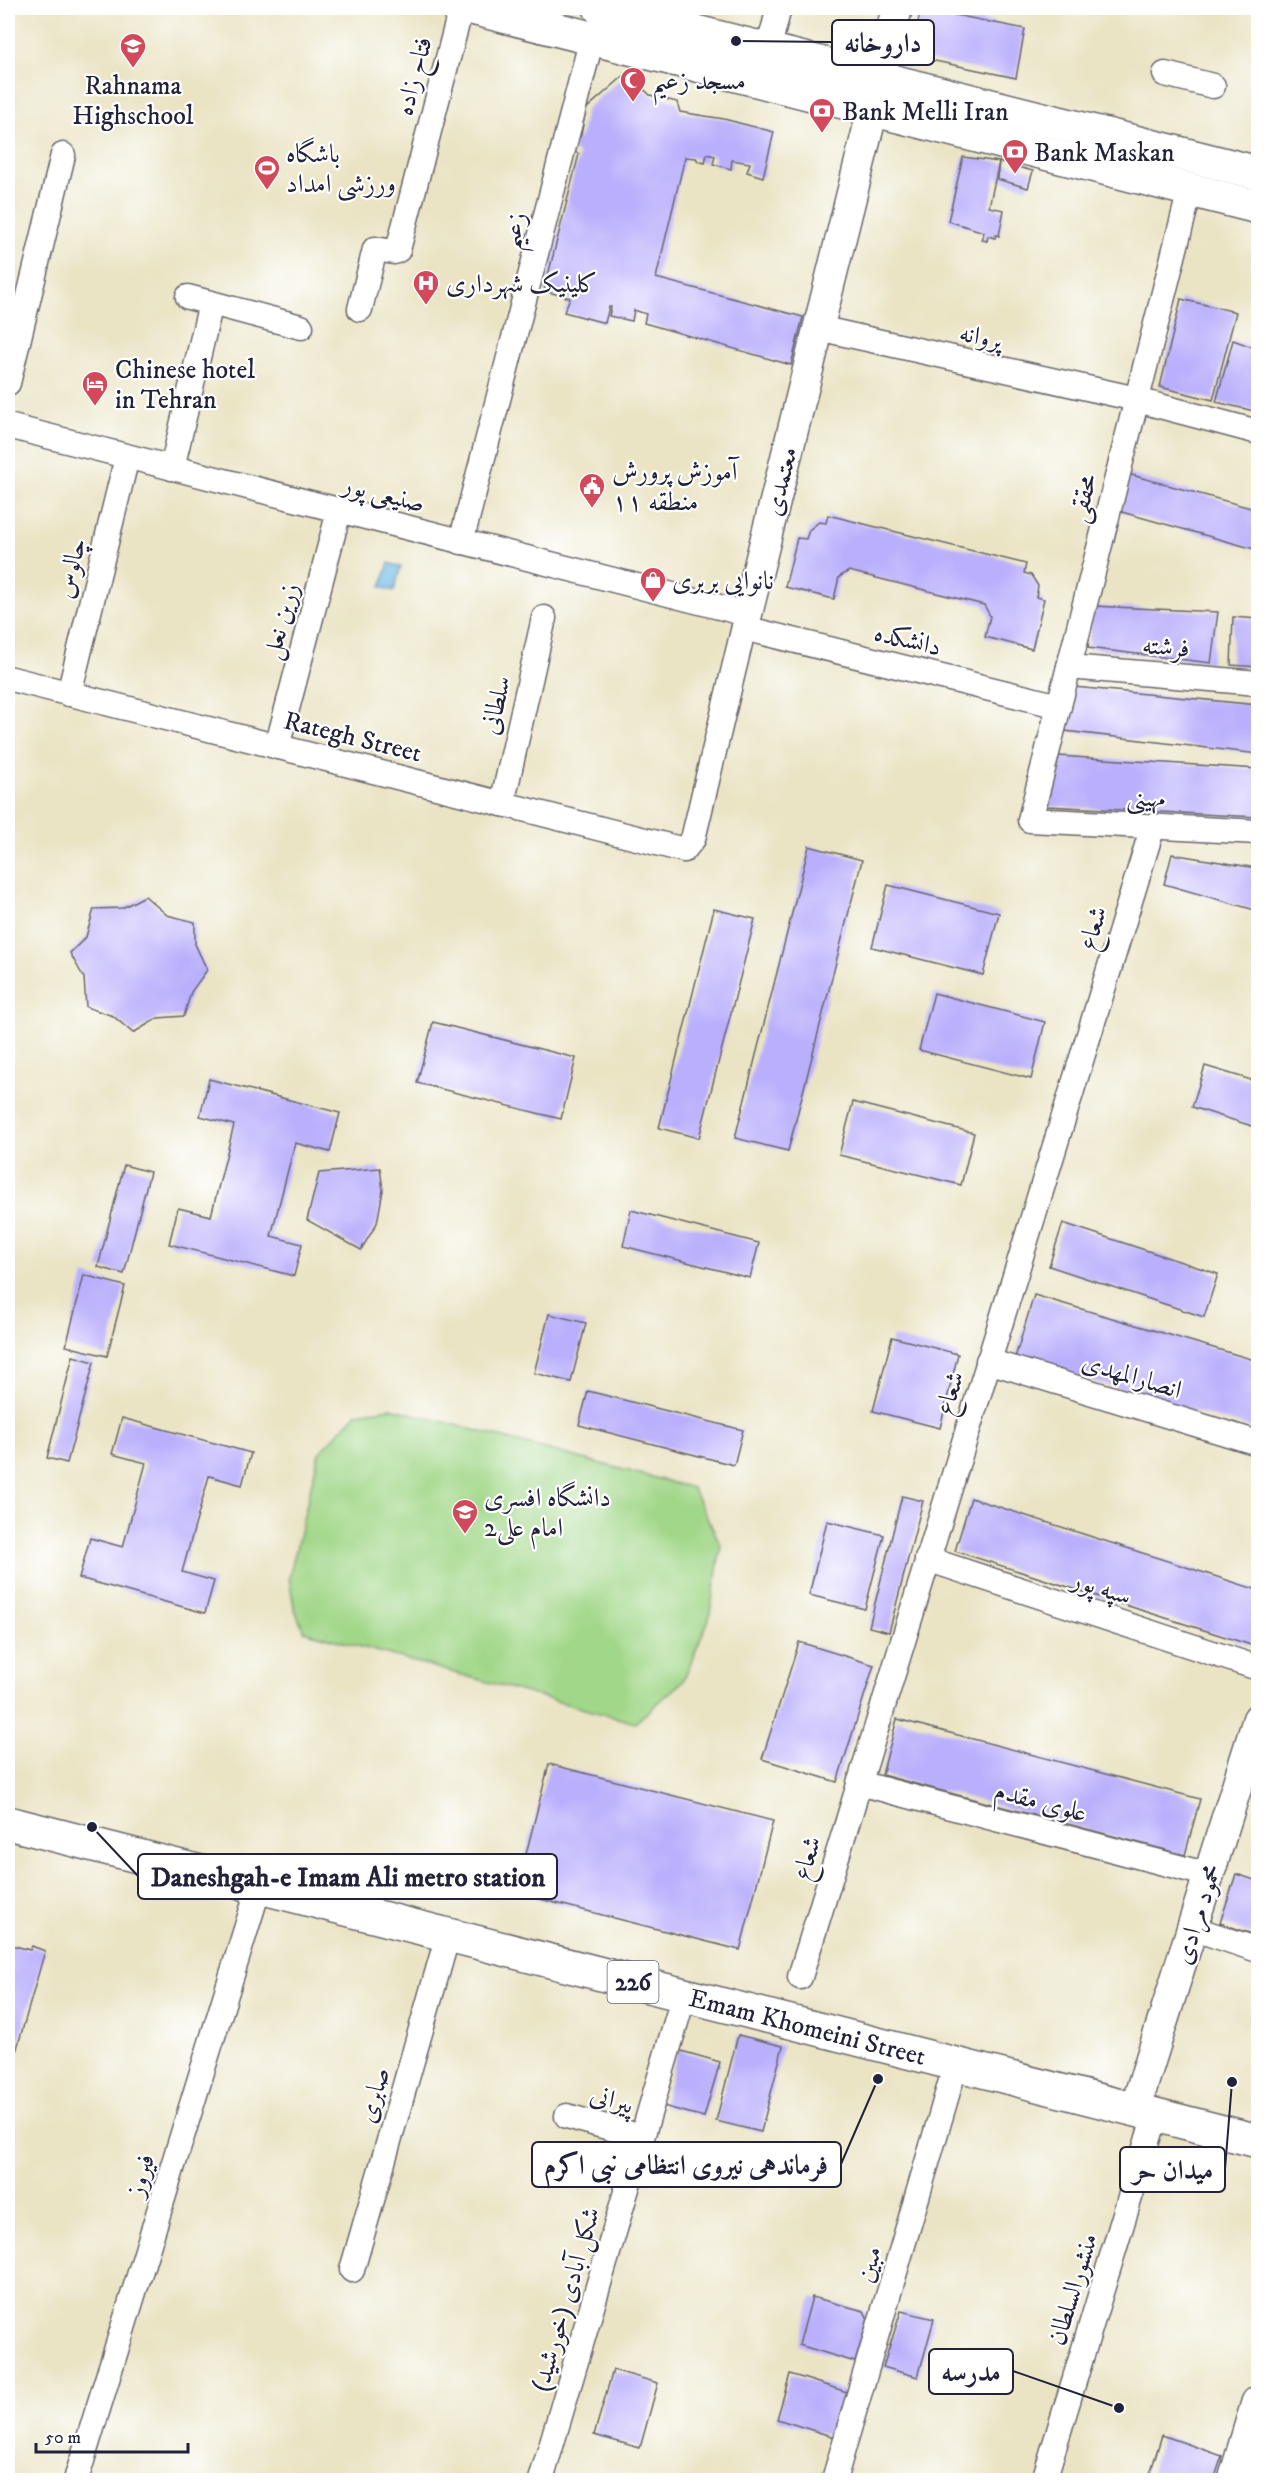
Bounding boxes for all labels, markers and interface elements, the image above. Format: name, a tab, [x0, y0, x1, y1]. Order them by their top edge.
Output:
callout: داروخانه	[832, 20, 934, 65]
text: داروخانه	[844, 27, 922, 61]
school or university icon: Rahnama Highschool	[118, 31, 148, 69]
street label: فتاح زاده	[388, 33, 447, 121]
mosque icon: مسجد زعیم	[618, 65, 648, 103]
place label: مسجد زعیم	[652, 65, 746, 106]
place label: Rahnama Highschool	[72, 70, 194, 133]
bank icon: Bank Melli Iran	[807, 96, 837, 134]
place label: Bank Melli Iran	[842, 96, 1009, 129]
place label: باشگاه ورزشی امداد	[286, 137, 396, 202]
bank icon: Bank Maskan	[1000, 137, 1030, 175]
place label: Bank Maskan	[1034, 137, 1175, 170]
sports icon: باشگاه ورزشی امداد	[252, 153, 282, 191]
street label: زعیم	[494, 208, 543, 255]
hospital icon: کلینیک شهرداری	[411, 268, 441, 306]
place label: کلینیک شهرداری	[446, 268, 598, 301]
street label: پروانه	[956, 317, 1008, 359]
place label: Chinese hotel in Tehran	[115, 354, 255, 417]
hotel icon: Chinese hotel in Tehran	[80, 369, 110, 407]
street label: معتمدی	[757, 443, 806, 519]
place label: آموزش پرورش منطقه ۱۱	[612, 456, 740, 519]
street label: صنیعی پور	[336, 468, 428, 522]
street label: محققی	[1062, 470, 1106, 526]
public building icon: آموزش پرورش منطقه ۱۱	[577, 471, 607, 509]
street label: چالوس	[48, 535, 95, 602]
shop icon: نانوایی بربری	[638, 565, 668, 603]
place label: نانوایی بربری	[672, 565, 774, 598]
street label: زرین نعل	[255, 579, 307, 663]
street label: دانشکده	[871, 616, 945, 665]
street label: فرشته	[1141, 629, 1191, 666]
street label: سلطانی	[474, 673, 519, 738]
street label: Rategh Street	[280, 704, 425, 770]
street label: مهینی	[1126, 781, 1166, 817]
street label: شعاع	[1071, 902, 1120, 956]
street label: انصارالمهدی	[1078, 1346, 1186, 1407]
street label: شعاع	[928, 1367, 977, 1421]
place label: دانشگاه افسری امام علی2	[484, 1481, 611, 1550]
school or university icon: دانشگاه افسری امام علی2	[450, 1497, 480, 1535]
street label: سپه پور	[1064, 1562, 1136, 1614]
street label: علوی مقدم	[989, 1774, 1090, 1835]
street label: شعاع	[785, 1832, 834, 1886]
callout: Daneshgah-e Imam Ali metro station	[138, 1854, 557, 1899]
street label: محمود مرادی	[1167, 1860, 1230, 1969]
text: Daneshgah-e Imam Ali metro station	[151, 1861, 546, 1895]
road number: 226	[608, 1961, 658, 2003]
street label: Emam Khomeini Street	[685, 1982, 929, 2074]
street label: صابری	[351, 2064, 398, 2127]
street label: پیرانی	[586, 2079, 638, 2124]
callout: فرماندهی نیروی انتظامی نبی اکرم	[532, 2142, 841, 2187]
callout: میدان حر	[1120, 2147, 1225, 2192]
text: فرماندهی نیروی انتظامی نبی اکرم	[544, 2149, 828, 2189]
street label: فیروز	[119, 2150, 163, 2204]
text: میدان حر	[1130, 2154, 1213, 2188]
street label: شکل آبادی (خورشید)	[524, 2203, 609, 2396]
street label: منشورالسلطان	[1041, 2229, 1106, 2350]
street label: مبین	[849, 2242, 890, 2286]
callout: مدرسه	[929, 2349, 1013, 2394]
text: مدرسه	[941, 2356, 1001, 2390]
scale bar	[36, 2416, 188, 2454]
text: 50 m	[45, 2427, 81, 2449]

